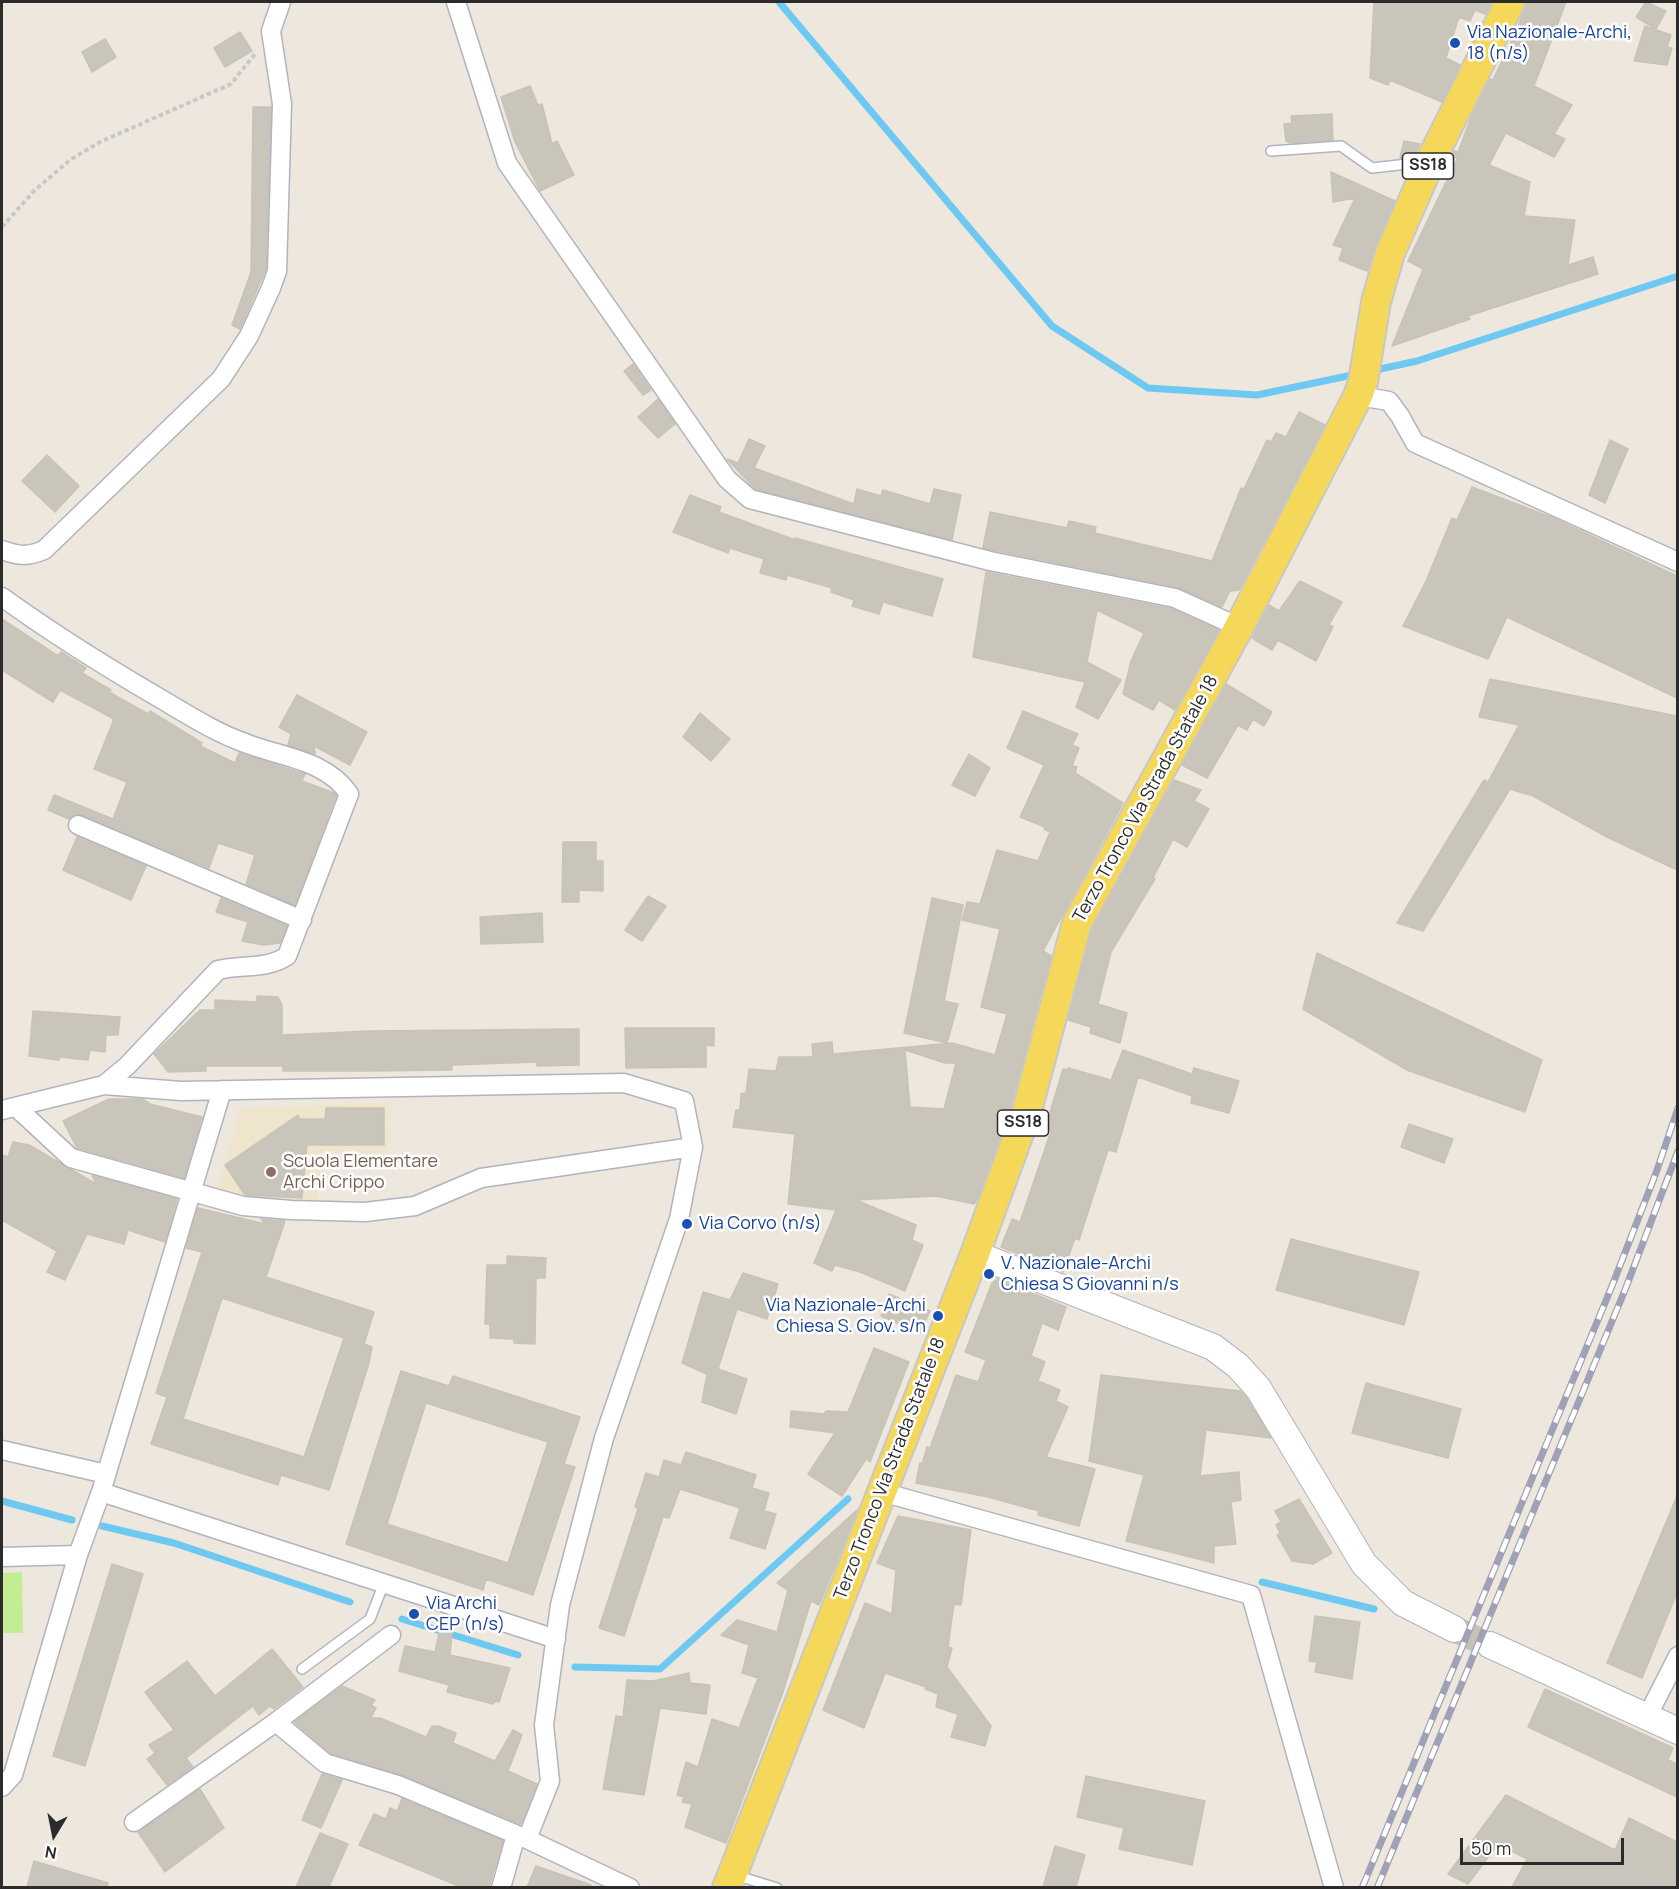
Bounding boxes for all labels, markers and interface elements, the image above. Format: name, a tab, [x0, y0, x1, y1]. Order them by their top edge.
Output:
place label: Via Nazionale-Archi, 18 (n/s)	[1467, 22, 1632, 64]
marker: Via Nazionale-Archi, 18 (n/s)	[1448, 36, 1462, 50]
road number: SS18	[1402, 153, 1454, 179]
street label: Terzo Tronco Via Strada Statale 18	[1069, 672, 1223, 926]
road number: SS18	[998, 1110, 1048, 1136]
place label: Scuola Elementare Archi Crippo	[283, 1151, 438, 1194]
marker: Scuola Elementare Archi Crippo	[264, 1165, 278, 1179]
place label: Via Corvo (n/s)	[699, 1213, 822, 1235]
marker: Via Corvo (n/s)	[680, 1217, 694, 1231]
place label: V. Nazionale-Archi Chiesa S Giovanni n/s	[1001, 1253, 1179, 1296]
marker: V. Nazionale-Archi Chiesa S Giovanni n/s	[982, 1267, 996, 1281]
place label: Via Nazionale-Archi Chiesa S. Giov. s/n	[766, 1295, 926, 1338]
marker: Via Nazionale-Archi Chiesa S. Giov. s/n	[931, 1309, 945, 1323]
street label: Terzo Tronco Via Strada Statale 18	[830, 1335, 950, 1603]
place label: Via Archi CEP (n/s)	[426, 1593, 505, 1636]
marker: Via Archi CEP (n/s)	[407, 1607, 421, 1621]
north arrow	[24, 1805, 84, 1865]
scale bar	[1463, 1826, 1626, 1864]
text: 50 m	[1471, 1836, 1511, 1860]
text: N	[43, 1841, 58, 1865]

